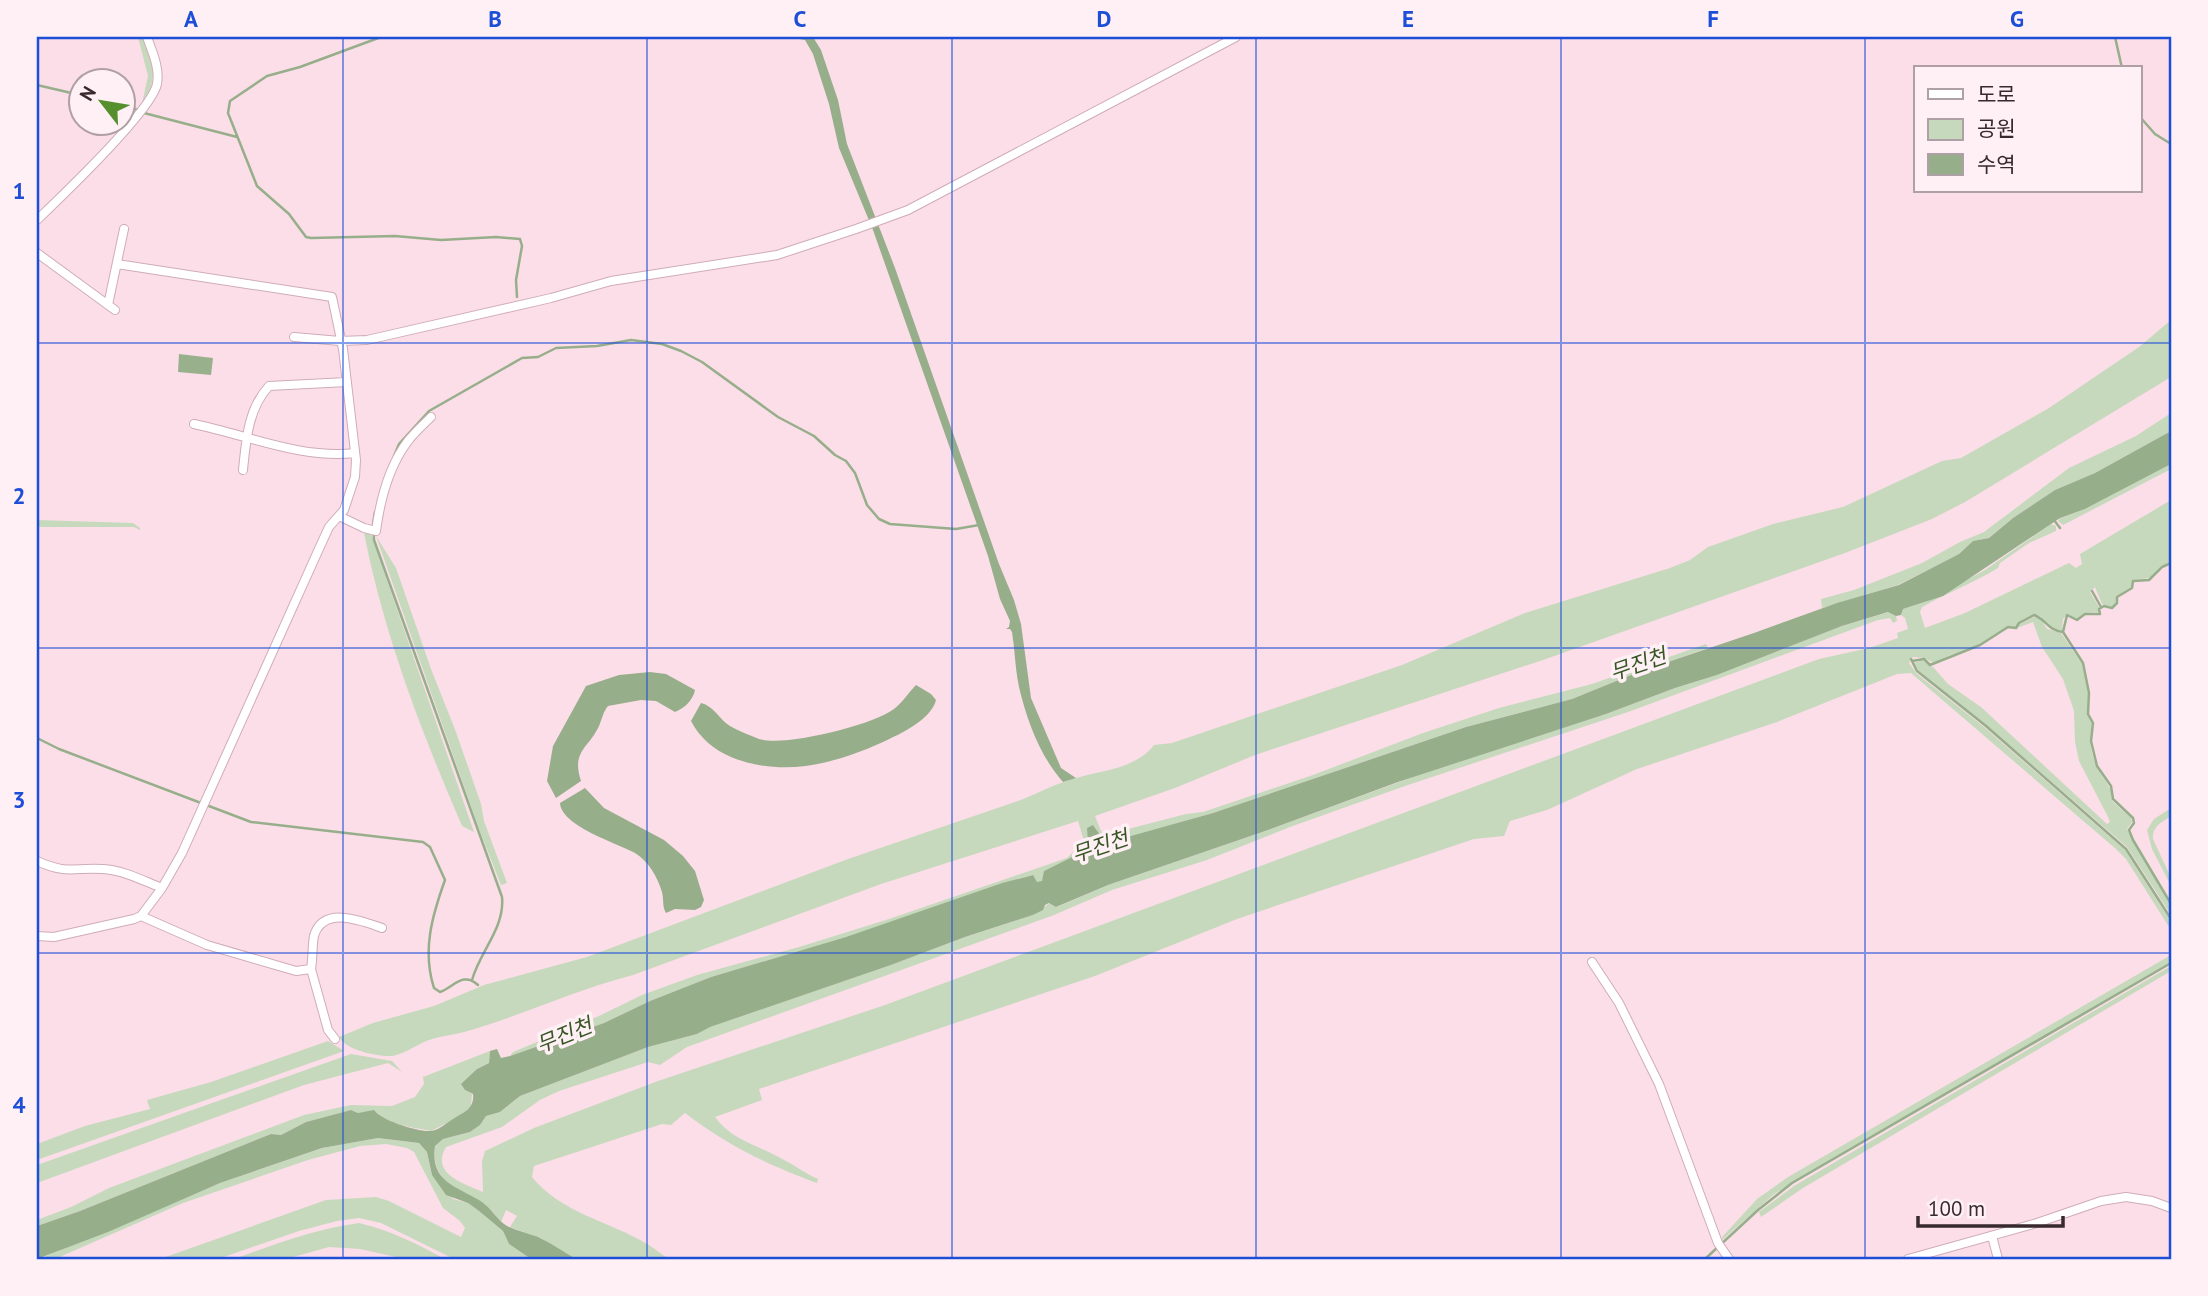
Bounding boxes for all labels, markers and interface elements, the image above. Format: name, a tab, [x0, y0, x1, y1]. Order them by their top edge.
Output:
text: A	[184, 4, 198, 33]
text: B	[488, 4, 502, 33]
text: C	[794, 4, 807, 33]
text: D	[1097, 4, 1111, 33]
text: E	[1402, 4, 1414, 33]
text: F	[1707, 4, 1719, 33]
text: G	[2010, 4, 2024, 33]
north arrow	[66, 66, 136, 136]
legend	[1914, 66, 2142, 192]
text: 도로	[1977, 81, 2016, 108]
text: N	[74, 82, 101, 105]
text: 공원	[1977, 115, 2016, 142]
text: 수역	[1977, 151, 2016, 178]
text: 1	[12, 176, 26, 205]
text: 2	[12, 481, 26, 510]
water label: 무진천	[1606, 641, 1672, 686]
text: 3	[12, 785, 26, 814]
water label: 무진천	[1068, 823, 1134, 868]
water label: 무진천	[532, 1011, 598, 1058]
text: 4	[12, 1090, 26, 1119]
scale bar	[1918, 1184, 2063, 1228]
text: 100 m	[1928, 1195, 1985, 1222]

